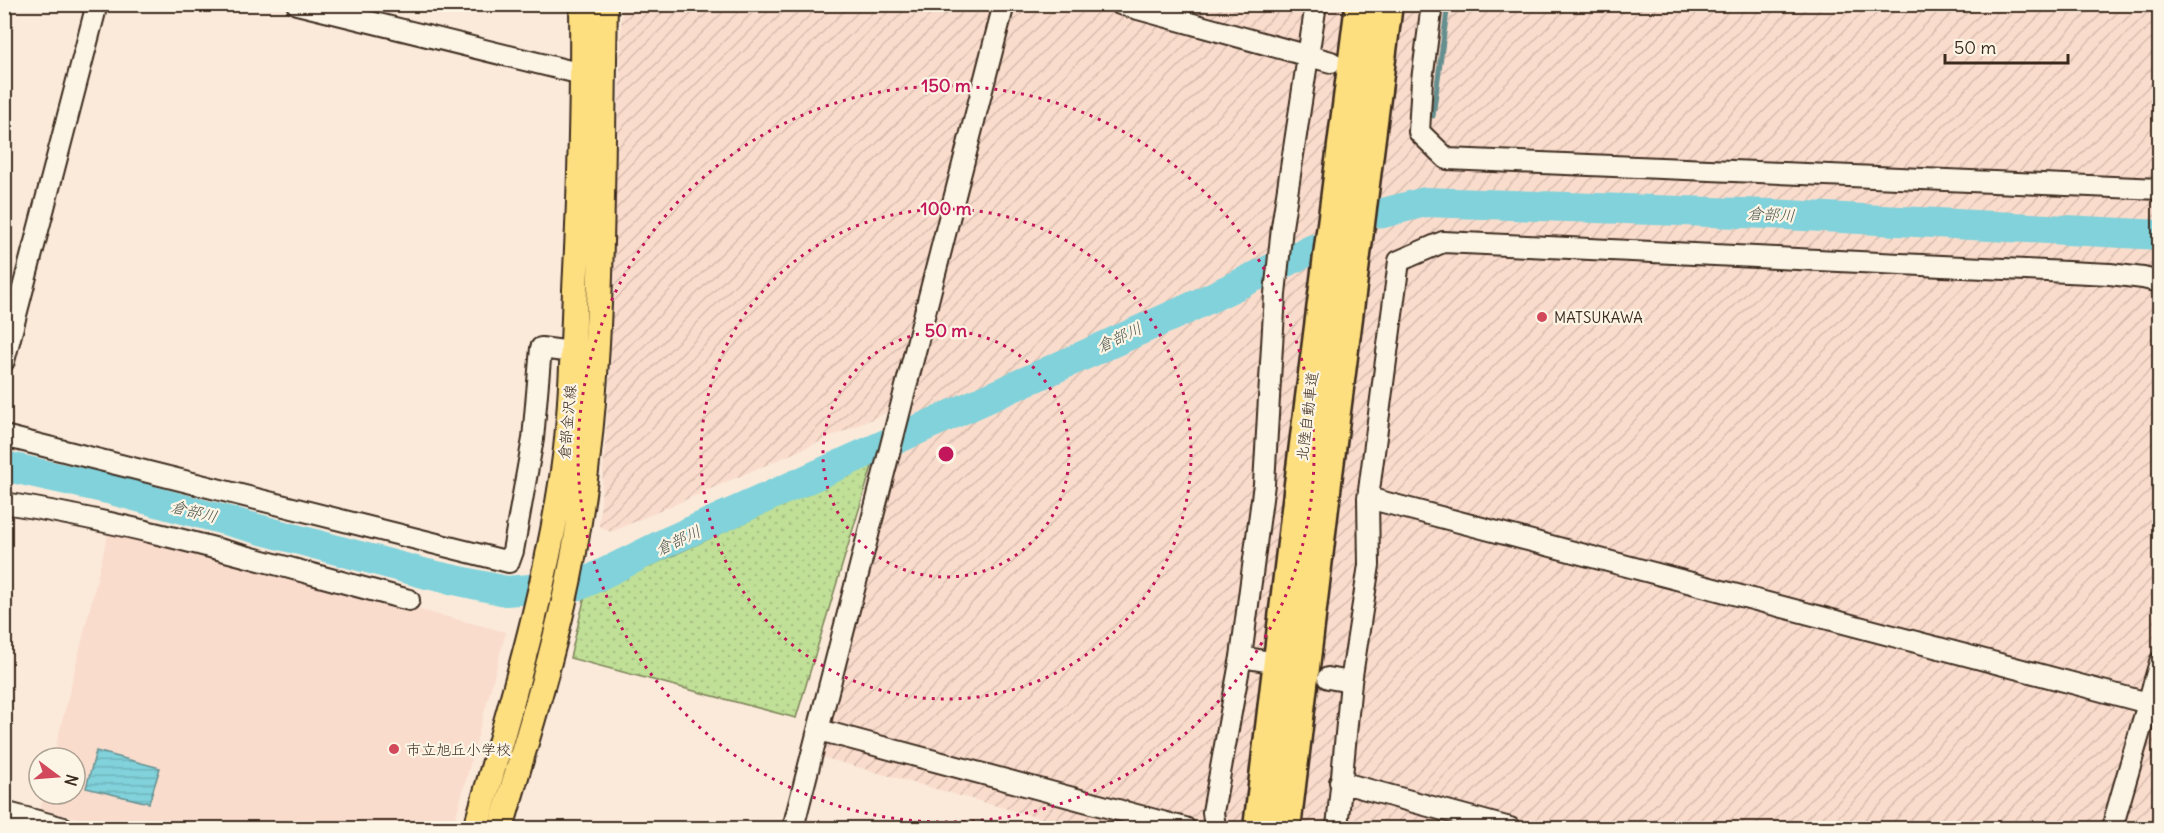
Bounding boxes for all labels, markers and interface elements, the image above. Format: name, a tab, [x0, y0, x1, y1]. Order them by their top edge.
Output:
scale bar	[1945, 27, 2068, 65]
text: 50 m	[1954, 36, 1996, 59]
text: 150 m	[921, 74, 971, 97]
text: 100 m	[921, 197, 972, 220]
water label: 倉部川	[1747, 203, 1795, 225]
place label: MATSUKAWA	[1554, 308, 1643, 327]
marker: MATSUKAWA	[1535, 310, 1549, 324]
water label: 倉部川	[1093, 318, 1145, 356]
text: 50 m	[925, 319, 967, 342]
street label: 北陸自動車道	[1292, 370, 1322, 462]
street label: 倉部金沢線	[554, 384, 580, 460]
centre of rings	[936, 444, 956, 464]
water label: 倉部川	[168, 495, 220, 527]
water label: 倉部川	[652, 521, 704, 559]
place label: 市立旭丘小学校	[406, 740, 511, 759]
marker: 市立旭丘小学校	[387, 742, 401, 756]
north arrow	[27, 746, 87, 806]
text: N	[60, 772, 83, 788]

